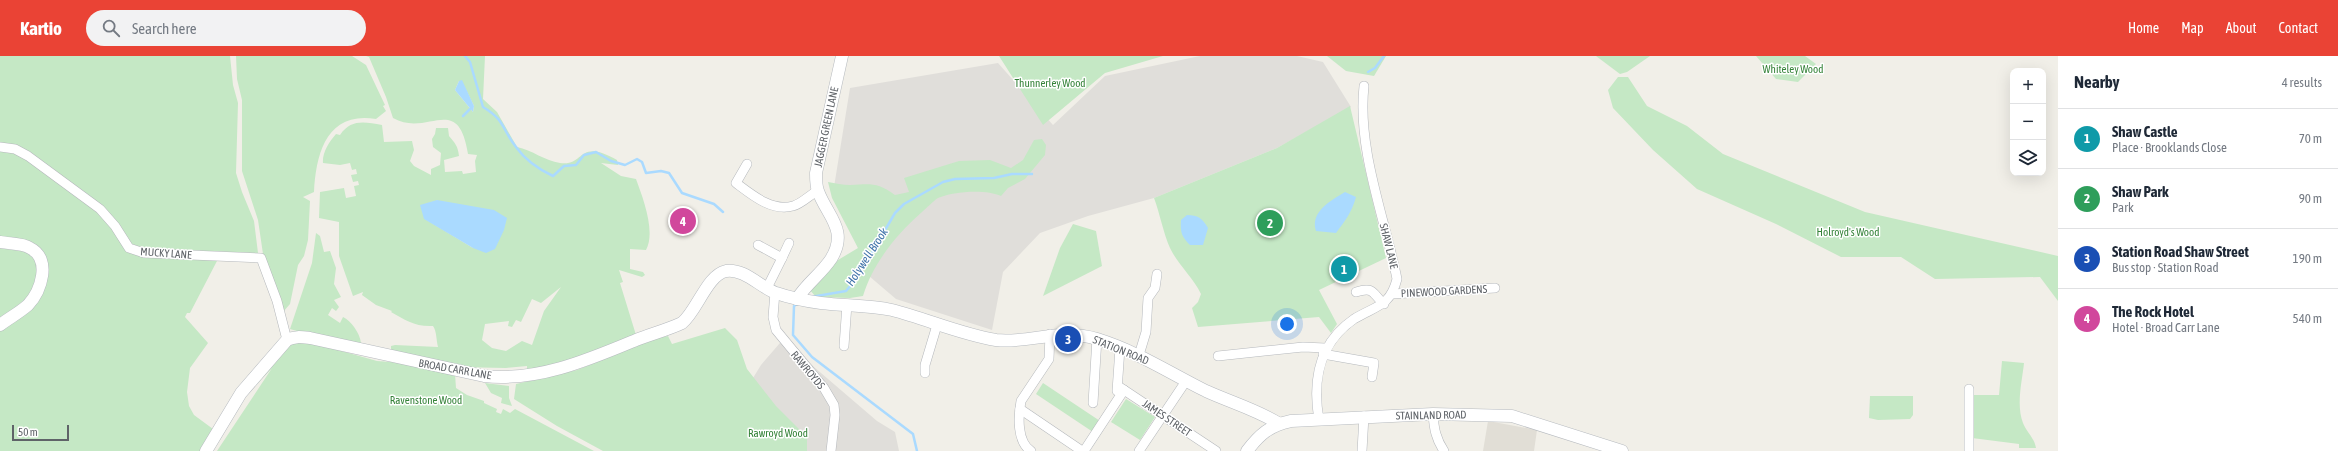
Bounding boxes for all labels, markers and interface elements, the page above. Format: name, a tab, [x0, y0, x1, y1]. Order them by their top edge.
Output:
search box	[86, 10, 366, 46]
text: Kartio	[20, 17, 62, 39]
icon: search	[100, 17, 122, 39]
text: Search here	[132, 20, 197, 37]
text: Home	[2128, 20, 2159, 36]
text: Map	[2181, 20, 2204, 36]
text: About	[2226, 20, 2257, 36]
text: Contact	[2279, 20, 2318, 36]
park label: Whiteley Wood	[1763, 63, 1823, 75]
map controls	[2010, 68, 2046, 176]
button: +	[2010, 68, 2046, 104]
text: Nearby	[2074, 72, 2120, 92]
text: 4 results	[2282, 75, 2322, 90]
park label: Thunnerley Wood	[1014, 77, 1086, 89]
street label: JAGGER GREEN LANE	[812, 85, 840, 168]
button: −	[2010, 104, 2046, 140]
text: Shaw Castle	[2112, 123, 2178, 140]
text: 1	[2084, 131, 2090, 146]
text: 70 m	[2299, 131, 2322, 146]
button: layers	[2010, 140, 2046, 176]
text: Place · Brooklands Close	[2112, 140, 2227, 155]
text: Shaw Park	[2112, 183, 2169, 200]
text: 2	[2084, 191, 2090, 206]
text: 90 m	[2299, 191, 2322, 206]
text: Park	[2112, 200, 2134, 215]
pin: 4	[670, 206, 696, 236]
pin: 2	[1257, 208, 1283, 238]
street label: SHAW LANE	[1378, 222, 1401, 270]
water label: Holywell Brook	[843, 225, 891, 289]
park label: Holroyd's Wood	[1817, 226, 1879, 238]
text: Station Road Shaw Street	[2112, 243, 2249, 260]
street label: MUCKY LANE	[140, 245, 192, 261]
text: 3	[2084, 251, 2090, 266]
text: 190 m	[2293, 251, 2322, 266]
pin: 1	[1331, 254, 1357, 284]
text: Bus stop · Station Road	[2112, 260, 2219, 275]
street label: PINEWOOD GARDENS	[1401, 283, 1488, 299]
text: The Rock Hotel	[2112, 303, 2194, 320]
text: 4	[2084, 311, 2090, 326]
text: 540 m	[2293, 311, 2322, 326]
your location	[1277, 314, 1297, 334]
text: Hotel · Broad Carr Lane	[2112, 320, 2220, 335]
pin: 3	[1055, 324, 1081, 354]
street label: STATION ROAD	[1091, 333, 1151, 367]
street label: RAWROYDS	[789, 349, 828, 392]
street label: BROAD CARR LANE	[418, 357, 493, 381]
park label: Ravenstone Wood	[390, 394, 462, 406]
street label: JAMES STREET	[1140, 397, 1194, 439]
street label: STAINLAND ROAD	[1395, 408, 1467, 422]
scale bar	[12, 423, 69, 442]
text: 50 m	[18, 426, 38, 438]
park label: Rawroyd Wood	[748, 427, 808, 439]

